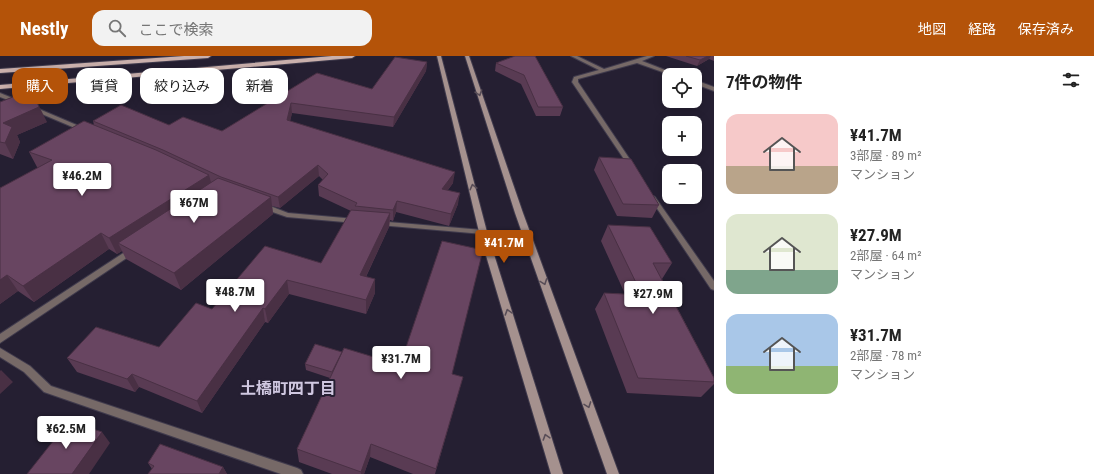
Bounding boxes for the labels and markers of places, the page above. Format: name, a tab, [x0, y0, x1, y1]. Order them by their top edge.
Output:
pin: ¥46.2M	[49, 163, 115, 197]
pin: ¥67M	[170, 190, 218, 224]
pin: ¥41.7M	[471, 230, 537, 264]
pin: ¥48.7M	[202, 279, 268, 313]
pin: ¥27.9M	[620, 281, 686, 315]
pin: ¥31.7M	[368, 346, 434, 380]
pin: ¥62.5M	[33, 416, 99, 450]

